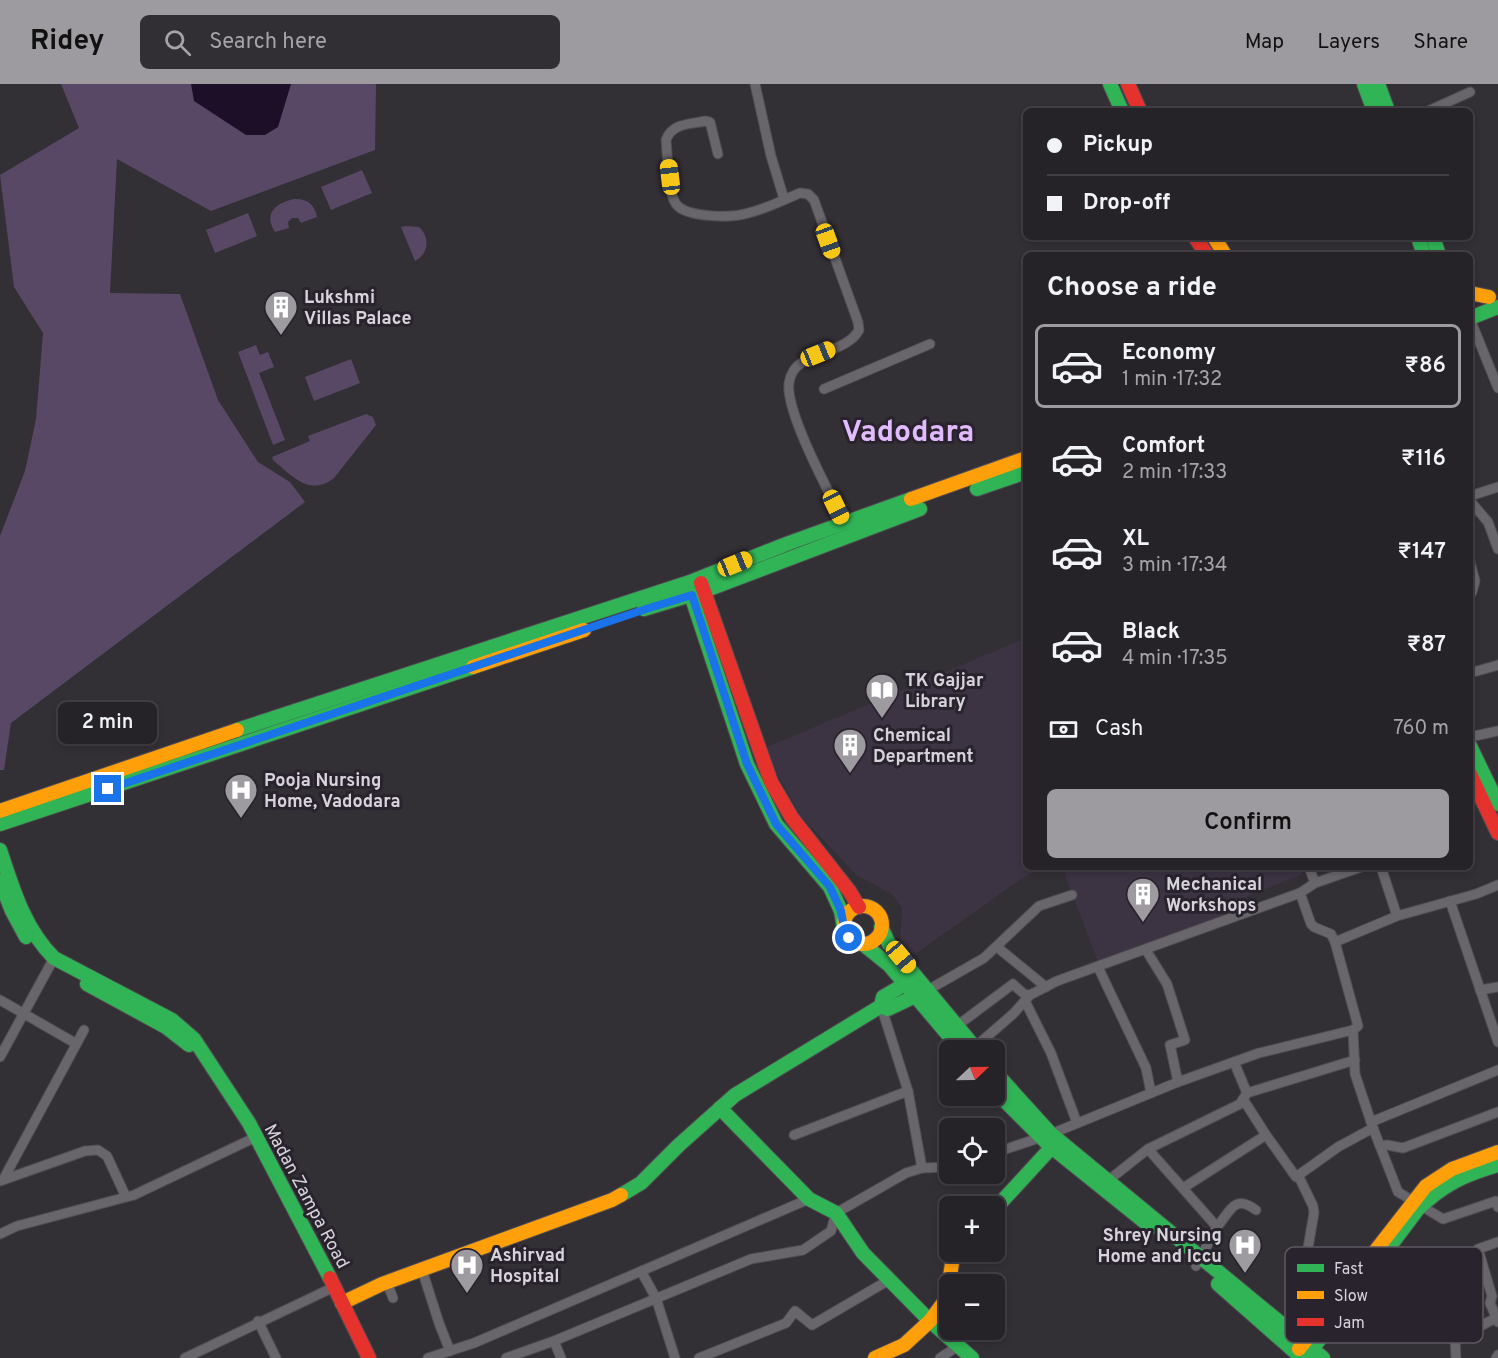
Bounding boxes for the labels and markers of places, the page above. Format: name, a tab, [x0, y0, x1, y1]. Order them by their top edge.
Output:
place label: Lukshmi Villas Palace	[304, 287, 411, 331]
building icon: Lukshmi Villas Palace	[263, 289, 299, 336]
place label: TK Gajjar Library	[905, 670, 984, 714]
library icon: TK Gajjar Library	[864, 672, 900, 719]
place label: Chemical Department	[873, 725, 974, 769]
building icon: Chemical Department	[832, 727, 868, 774]
place label: Pooja Nursing Home, Vadodara	[264, 770, 401, 814]
hospital icon: Pooja Nursing Home, Vadodara	[223, 772, 259, 819]
place label: Mechanical Workshops	[1166, 874, 1262, 918]
building icon: Mechanical Workshops	[1125, 876, 1161, 923]
place label: Shrey Nursing Home and Iccu	[1098, 1225, 1222, 1269]
hospital icon: Shrey Nursing Home and Iccu	[1227, 1227, 1263, 1274]
place label: Ashirvad Hospital	[490, 1245, 565, 1289]
hospital icon: Ashirvad Hospital	[449, 1247, 485, 1294]

